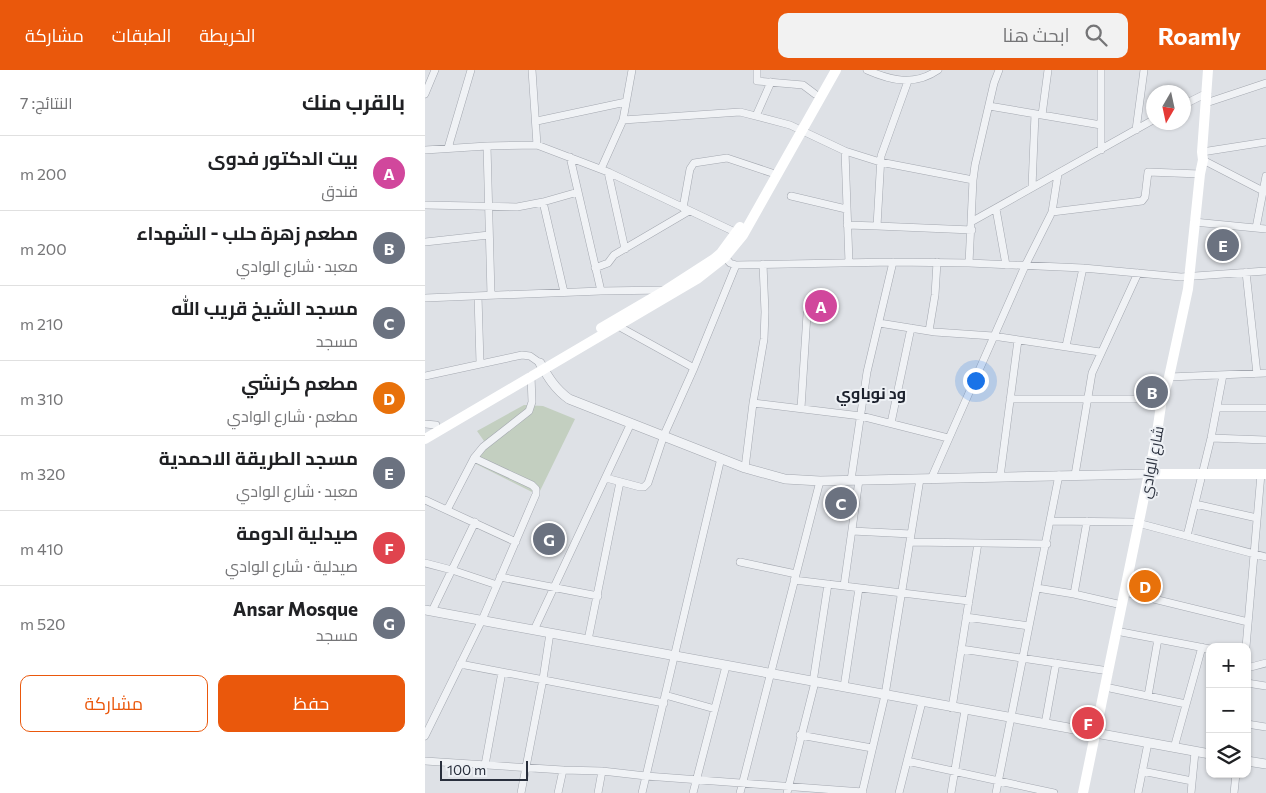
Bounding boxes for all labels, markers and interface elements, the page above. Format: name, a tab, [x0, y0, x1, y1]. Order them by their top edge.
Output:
search box	[778, 13, 1128, 58]
icon: search	[1082, 21, 1110, 49]
text: Roamly	[1158, 21, 1241, 50]
text: ابحث هنا	[1003, 23, 1070, 46]
text: مشاركة	[25, 24, 84, 46]
text: الطبقات	[112, 24, 171, 46]
text: الخريطة	[199, 24, 256, 46]
north arrow	[1146, 85, 1191, 130]
text: بالقرب منك	[302, 89, 405, 114]
text: النتائج: 7	[20, 93, 72, 112]
text: بيت الدكتور فدوى	[208, 146, 358, 169]
text: 200 m	[20, 164, 67, 183]
text: A	[383, 164, 395, 183]
text: فندق	[321, 181, 358, 200]
text: مطعم زهرة حلب - الشهداء	[137, 221, 358, 244]
pin: E	[1207, 226, 1239, 264]
text: 200 m	[20, 239, 67, 258]
text: B	[384, 239, 394, 258]
text: معبد · شارع الوادي	[236, 256, 358, 275]
pin: A	[805, 287, 837, 325]
text: مسجد الشيخ قريب الله	[171, 296, 358, 319]
text: 210 m	[20, 314, 63, 333]
text: C	[384, 314, 394, 333]
text: مسجد	[316, 331, 358, 350]
your location	[963, 368, 989, 394]
text: مطعم كرنشي	[241, 371, 358, 394]
pin: B	[1136, 373, 1168, 411]
district label: ود نوباوي	[836, 383, 906, 406]
text: 310 m	[20, 389, 63, 408]
text: D	[383, 389, 395, 408]
text: مطعم · شارع الوادي	[227, 406, 358, 425]
street label: شارع الوادي	[1135, 424, 1171, 501]
text: مسجد الطريقة الاحمدية	[159, 446, 358, 469]
text: 320 m	[20, 464, 65, 483]
text: E	[384, 464, 394, 483]
text: معبد · شارع الوادي	[236, 481, 358, 500]
pin: C	[825, 484, 857, 522]
pin: G	[533, 520, 565, 558]
text: صيدلية الدومة	[236, 521, 358, 544]
text: 410 m	[20, 539, 63, 558]
text: F	[384, 539, 394, 558]
text: صيدلية · شارع الوادي	[225, 556, 358, 575]
pin: D	[1129, 567, 1161, 605]
text: Ansar Mosque	[233, 597, 358, 620]
text: 520 m	[20, 614, 66, 633]
text: G	[383, 614, 395, 633]
text: مسجد	[316, 625, 358, 644]
map controls	[1206, 643, 1251, 778]
button: +	[1206, 643, 1251, 688]
button: مشاركة	[20, 675, 208, 732]
button: حفظ	[218, 675, 405, 732]
button: −	[1206, 688, 1251, 733]
pin: F	[1072, 704, 1104, 742]
button: layers	[1206, 733, 1251, 778]
scale bar	[440, 758, 527, 781]
text: 100 m	[447, 761, 486, 778]

